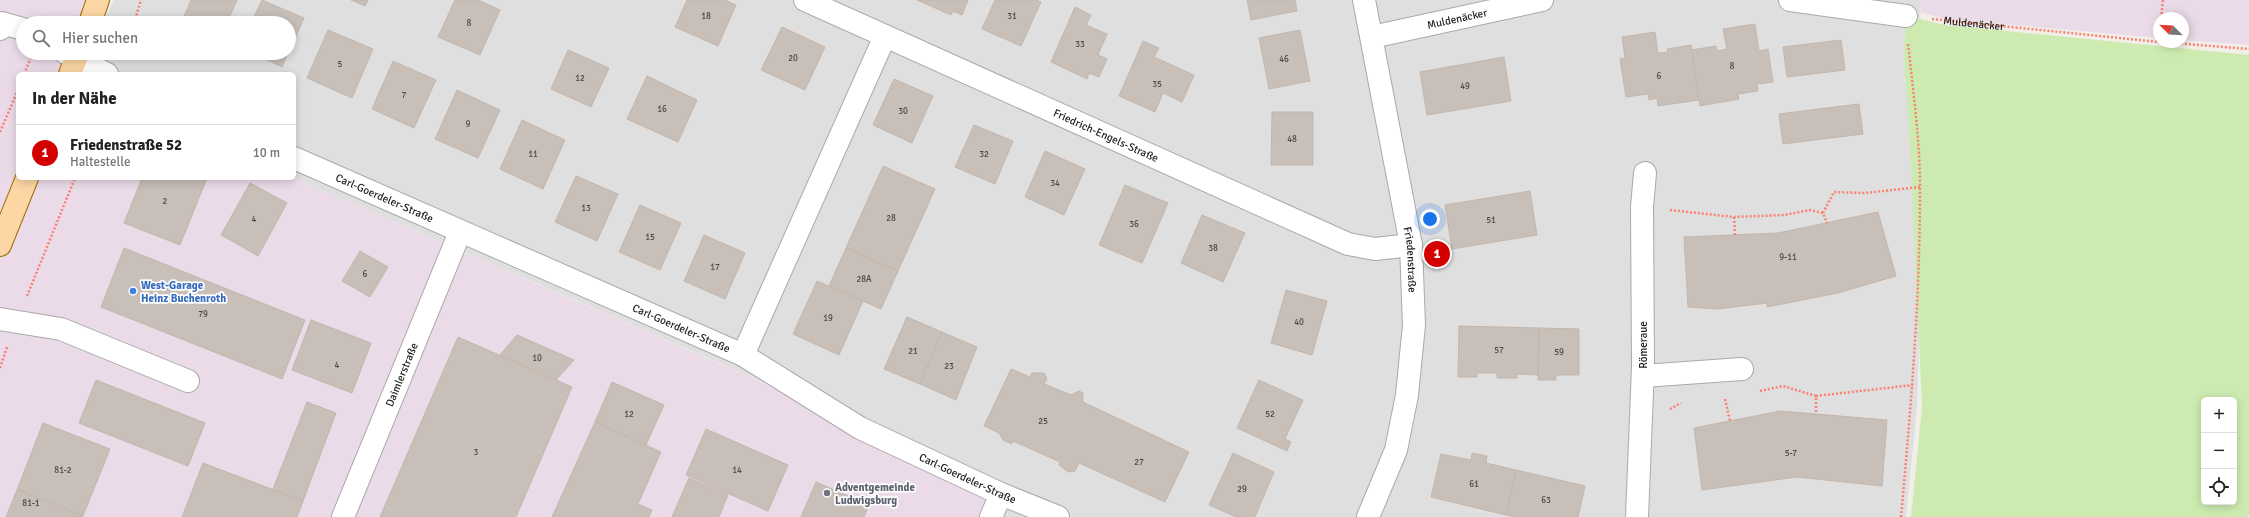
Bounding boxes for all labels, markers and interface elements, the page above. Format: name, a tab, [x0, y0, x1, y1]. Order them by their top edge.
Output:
street label: Muldenäcker	[1426, 6, 1488, 32]
house number: 18	[701, 11, 711, 22]
house number: 31	[1007, 11, 1017, 22]
north arrow	[2153, 12, 2189, 48]
street label: Muldenäcker	[1943, 14, 2005, 33]
search box	[16, 16, 296, 60]
house number: 8	[467, 18, 472, 29]
icon: search	[30, 27, 52, 49]
text: Hier suchen	[62, 29, 138, 47]
house number: 33	[1075, 39, 1085, 50]
house number: 20	[788, 53, 798, 64]
house number: 46	[1279, 54, 1289, 65]
house number: 5	[338, 59, 343, 70]
house number: 8	[1730, 61, 1735, 72]
house number: 6	[1657, 71, 1662, 82]
house number: 12	[575, 73, 585, 84]
house number: 35	[1152, 79, 1162, 90]
house number: 49	[1460, 81, 1470, 92]
text: In der Nähe	[32, 88, 117, 109]
house number: 7	[402, 90, 407, 101]
house number: 16	[657, 104, 667, 115]
house number: 30	[898, 106, 908, 117]
street label: Friedrich-Engels-Straße	[1051, 106, 1160, 165]
house number: 9	[466, 119, 471, 130]
house number: 48	[1287, 134, 1297, 145]
text: Friedenstraße 52	[70, 136, 182, 154]
text: 1	[41, 145, 49, 161]
text: 10 m	[253, 145, 280, 161]
house number: 11	[528, 149, 538, 160]
house number: 32	[979, 149, 989, 160]
text: Haltestelle	[70, 154, 130, 170]
street label: Carl-Goerdeler-Straße	[334, 171, 435, 225]
house number: 34	[1050, 178, 1060, 189]
house number: 2	[163, 196, 168, 207]
house number: 13	[581, 203, 591, 214]
your location	[1420, 209, 1440, 229]
house number: 28	[886, 213, 896, 224]
house number: 4	[252, 214, 257, 225]
house number: 51	[1486, 215, 1496, 226]
house number: 36	[1129, 219, 1139, 230]
street label: Friedenstraße	[1401, 226, 1419, 293]
house number: 15	[645, 232, 655, 243]
pin: 1	[1424, 239, 1450, 269]
house number: 38	[1208, 243, 1218, 254]
house number: 9-11	[1779, 252, 1797, 263]
house number: 17	[710, 262, 720, 273]
house number: 6	[363, 269, 368, 280]
house number: 28A	[856, 274, 872, 285]
place label: West-Garage Heinz Buchenroth	[141, 279, 226, 305]
marker: West-Garage Heinz Buchenroth	[128, 286, 138, 296]
street label: Carl-Goerdeler-Straße	[630, 301, 732, 356]
house number: 79	[198, 309, 208, 320]
house number: 19	[823, 313, 833, 324]
house number: 40	[1294, 317, 1304, 328]
street label: Römeraue	[1637, 321, 1650, 369]
street label: Daimlerstraße	[383, 341, 421, 409]
house number: 57	[1494, 345, 1504, 356]
house number: 21	[908, 346, 918, 357]
house number: 59	[1554, 347, 1564, 358]
house number: 10	[532, 353, 542, 364]
house number: 4	[335, 360, 340, 371]
house number: 23	[944, 361, 954, 372]
map controls	[2201, 397, 2237, 505]
button: +	[2201, 397, 2237, 433]
house number: 12	[624, 409, 634, 420]
house number: 52	[1265, 409, 1275, 420]
house number: 25	[1038, 416, 1048, 427]
button: −	[2201, 433, 2237, 469]
house number: 3	[474, 447, 479, 458]
house number: 5-7	[1785, 448, 1797, 459]
street label: Carl-Goerdeler-Straße	[917, 451, 1018, 506]
house number: 27	[1134, 457, 1144, 468]
house number: 81-2	[54, 465, 72, 476]
house number: 14	[732, 465, 742, 476]
button: locate	[2201, 469, 2237, 505]
house number: 61	[1469, 479, 1479, 490]
place label: Adventgemeinde Ludwigsburg	[835, 481, 915, 507]
house number: 29	[1237, 484, 1247, 495]
marker: Adventgemeinde Ludwigsburg	[822, 488, 832, 498]
house number: 63	[1541, 495, 1551, 506]
house number: 81-1	[22, 498, 40, 509]

